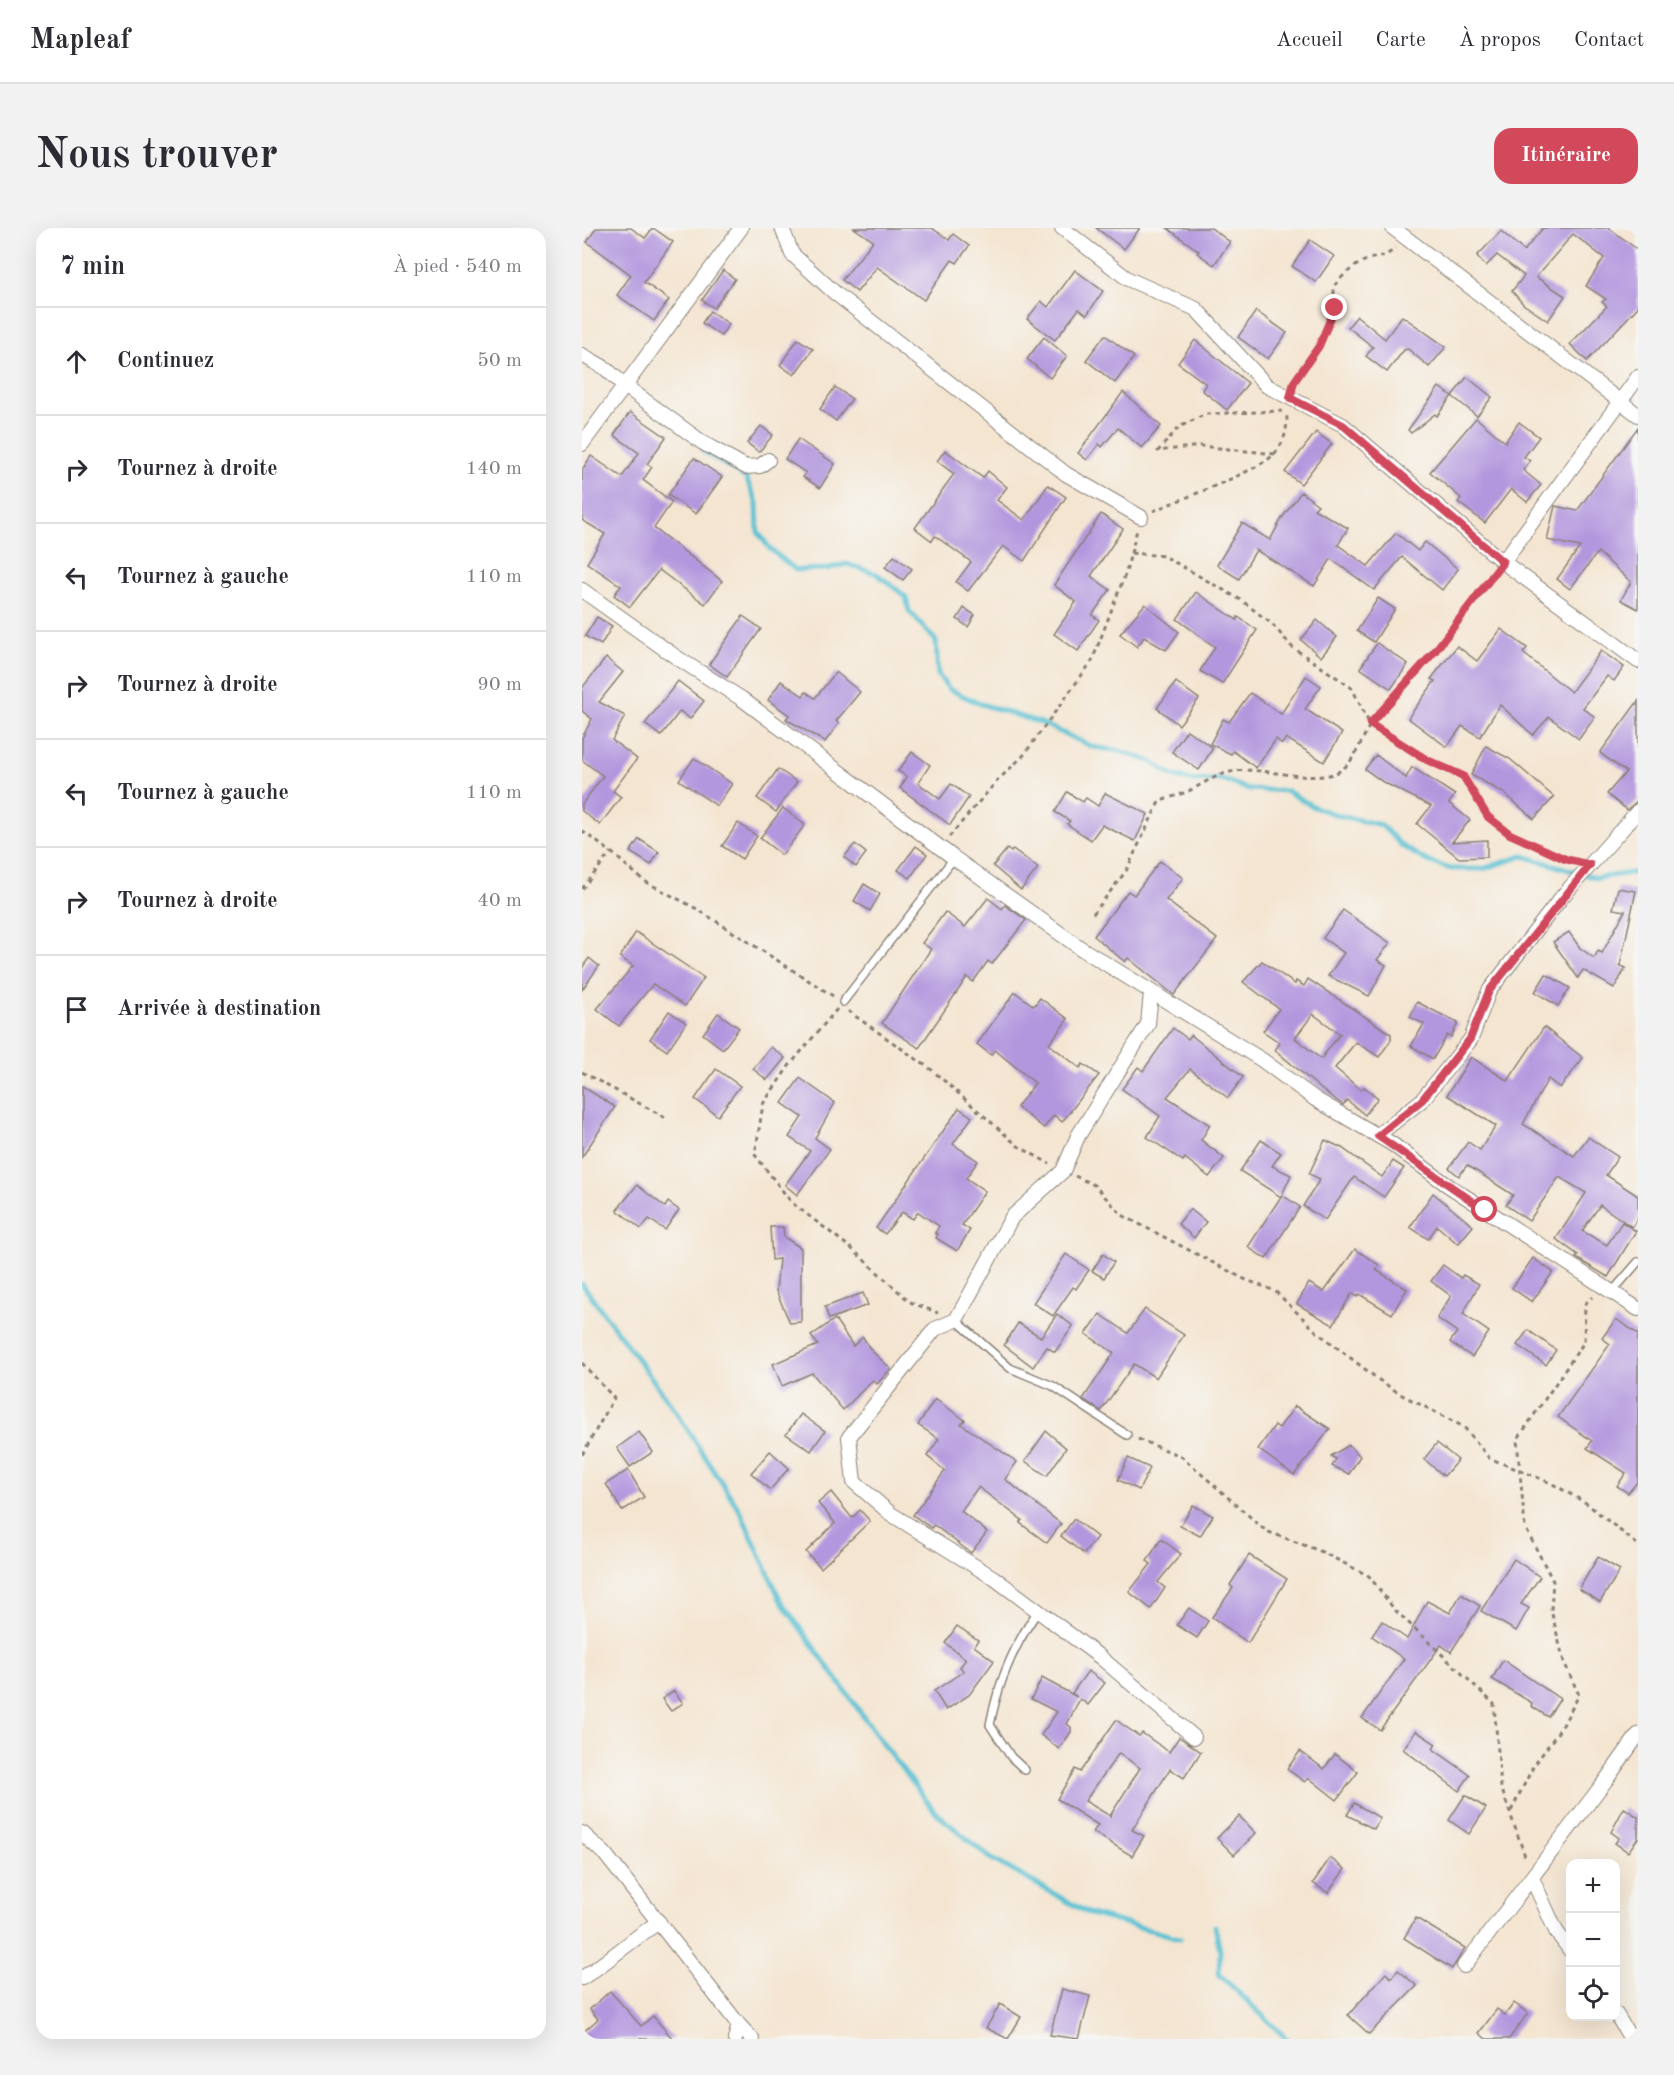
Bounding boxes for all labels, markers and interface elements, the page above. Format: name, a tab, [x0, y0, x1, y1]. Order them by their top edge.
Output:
text: Mapleaf	[30, 27, 130, 55]
text: Accueil	[1276, 30, 1343, 51]
text: Carte	[1376, 30, 1426, 51]
text: À propos	[1459, 30, 1541, 51]
text: Contact	[1574, 30, 1644, 51]
button: Itinéraire	[1494, 128, 1638, 184]
text: Nous trouver	[36, 135, 278, 177]
text: 7 min	[60, 254, 125, 280]
text: À pied · 540 m	[393, 257, 522, 277]
route end	[1321, 294, 1347, 320]
icon: ahead	[60, 345, 93, 378]
text: Continuez	[117, 350, 214, 372]
text: 50 m	[477, 351, 522, 371]
icon: right	[60, 453, 93, 486]
text: Tournez à droite	[117, 458, 278, 480]
text: 140 m	[466, 459, 522, 479]
icon: left	[60, 561, 93, 594]
text: Tournez à gauche	[117, 566, 289, 588]
text: 110 m	[466, 567, 522, 587]
icon: right	[60, 669, 93, 702]
text: Tournez à droite	[117, 674, 278, 696]
text: 90 m	[477, 675, 522, 695]
icon: left	[60, 777, 93, 810]
text: Tournez à gauche	[117, 782, 289, 804]
text: 110 m	[466, 783, 522, 803]
icon: right	[60, 885, 93, 918]
text: Tournez à droite	[117, 890, 278, 912]
text: 40 m	[477, 891, 522, 911]
icon: arrive	[60, 993, 93, 1026]
text: Arrivée à destination	[117, 998, 321, 1020]
route start	[1471, 1196, 1497, 1222]
map controls	[1566, 1859, 1620, 2021]
button: +	[1566, 1859, 1620, 1913]
button: −	[1566, 1913, 1620, 1967]
button: locate	[1566, 1967, 1620, 2021]

